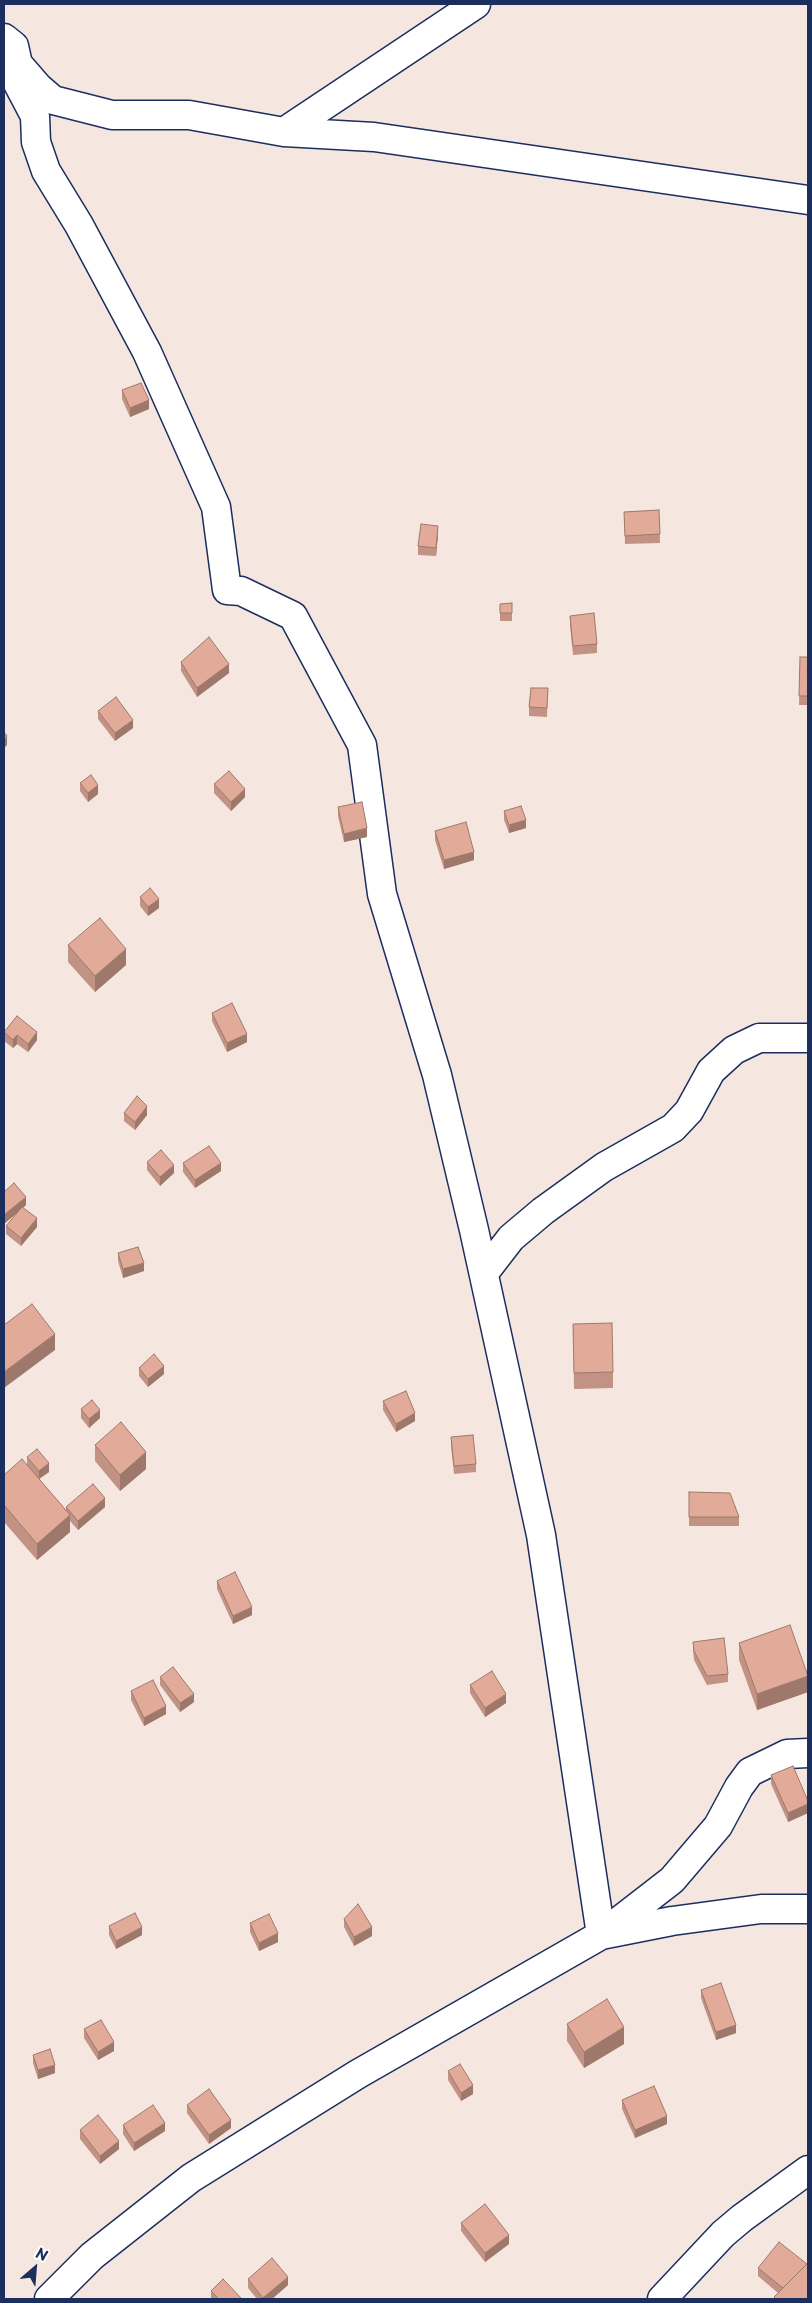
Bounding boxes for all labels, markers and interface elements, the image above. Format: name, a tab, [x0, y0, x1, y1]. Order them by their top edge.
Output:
text: N	[32, 2242, 52, 2266]
north arrow	[10, 2243, 60, 2293]

